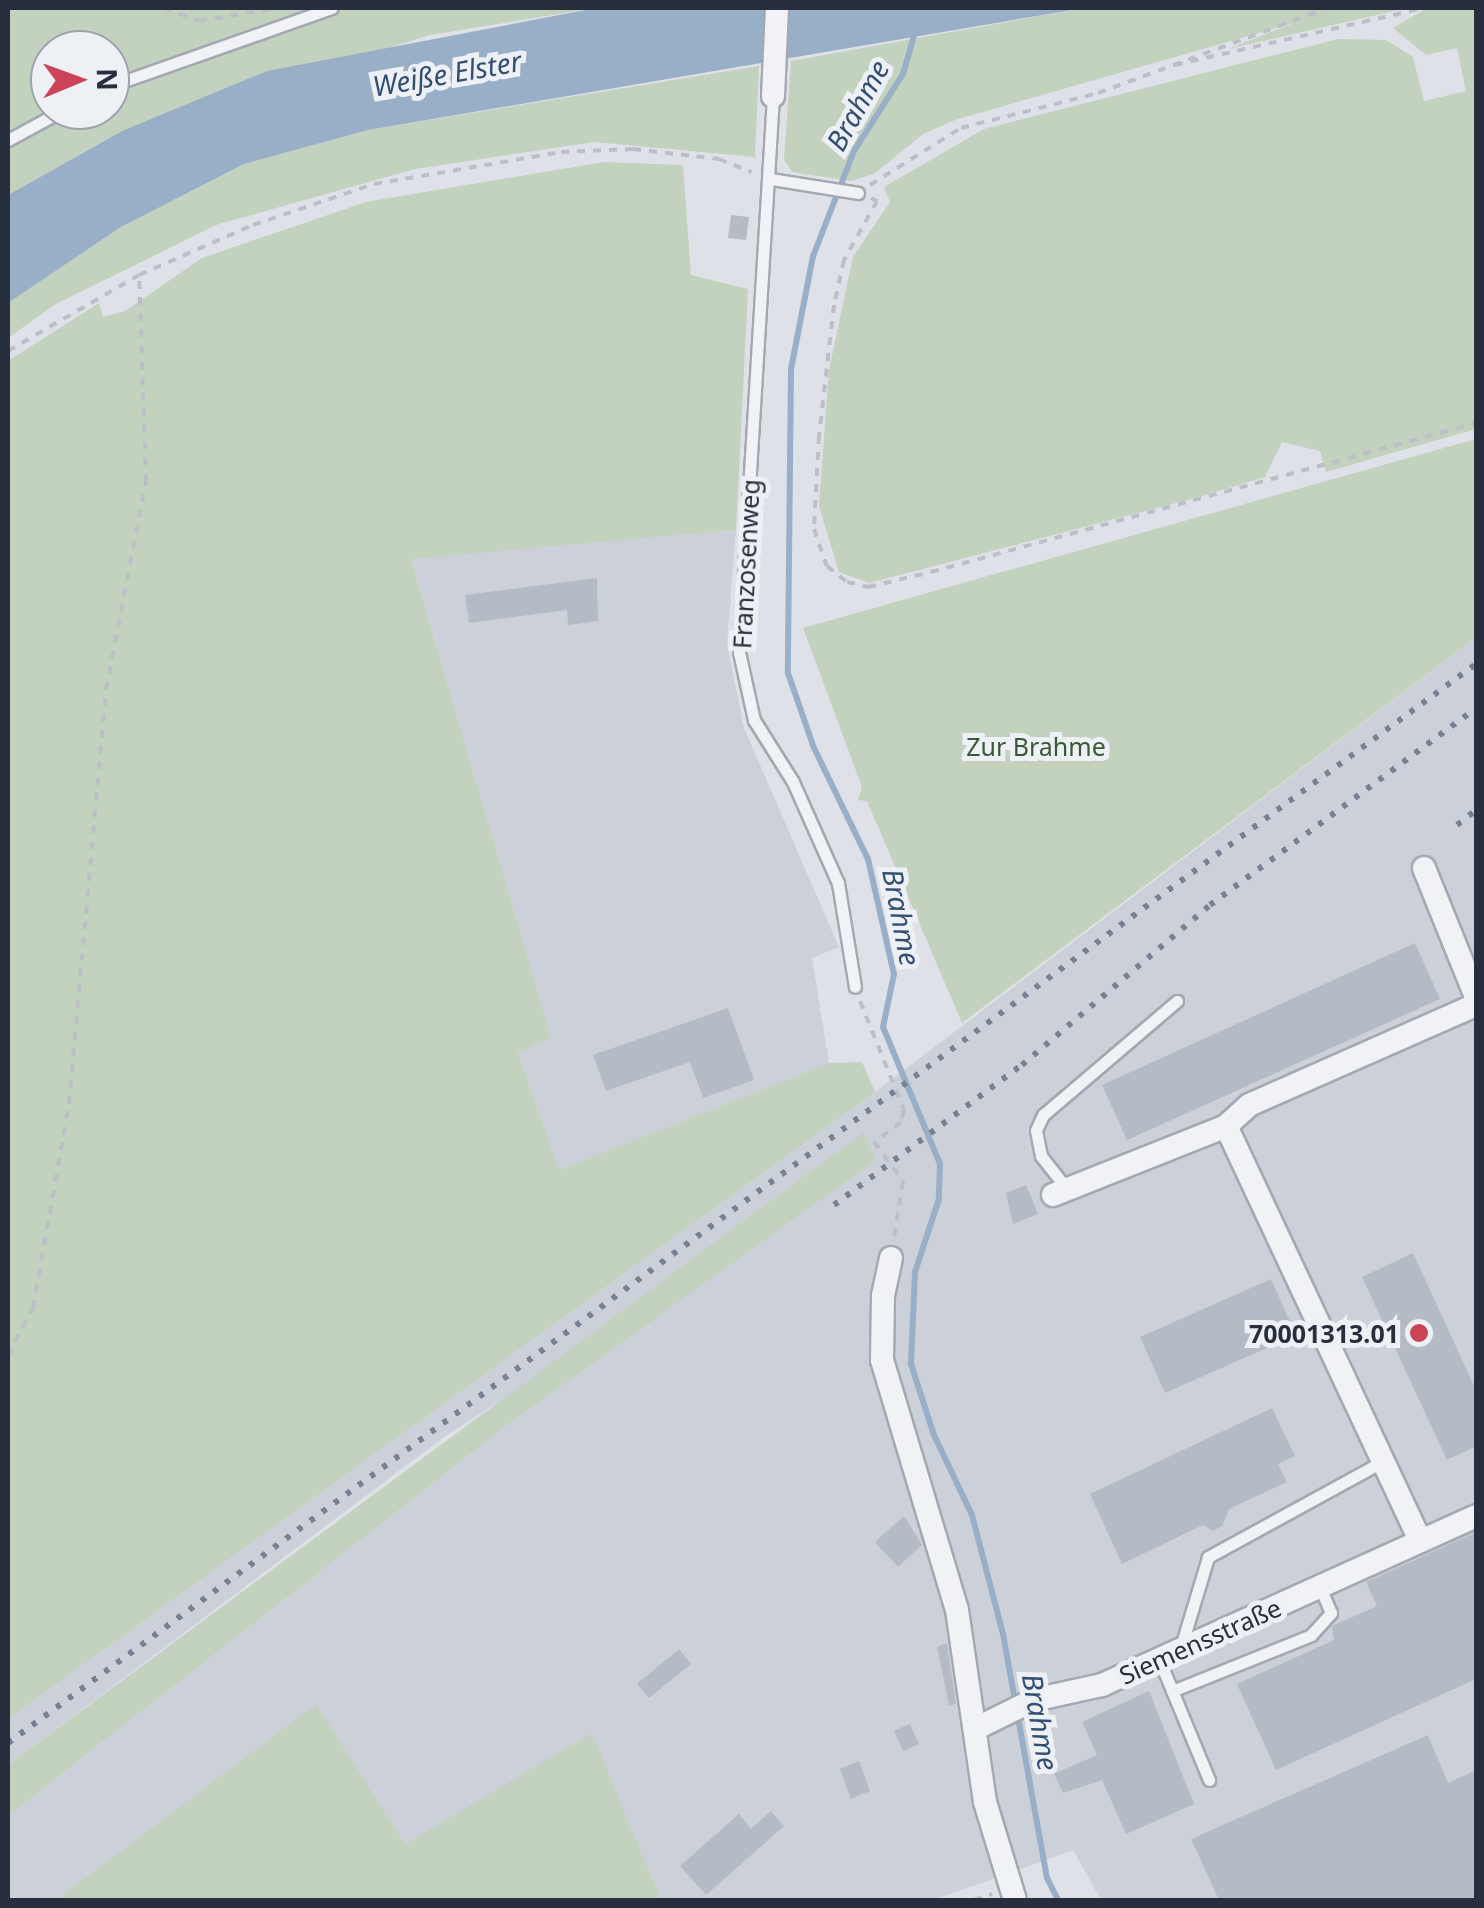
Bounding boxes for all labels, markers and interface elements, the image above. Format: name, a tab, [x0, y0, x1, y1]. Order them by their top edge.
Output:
north arrow	[30, 30, 130, 130]
water label: Weiße Elster	[370, 43, 524, 103]
water label: Brahme	[819, 54, 895, 156]
text: N	[89, 68, 127, 91]
street label: Franzosenweg	[727, 478, 765, 650]
park label: Zur Brahme	[966, 731, 1106, 761]
water label: Brahme	[876, 866, 928, 968]
place label: 70001313.01	[1249, 1318, 1399, 1348]
marker: 70001313.01	[1408, 1322, 1430, 1344]
street label: Siemensstraße	[1114, 1592, 1286, 1690]
water label: Brahme	[1016, 1671, 1066, 1773]

